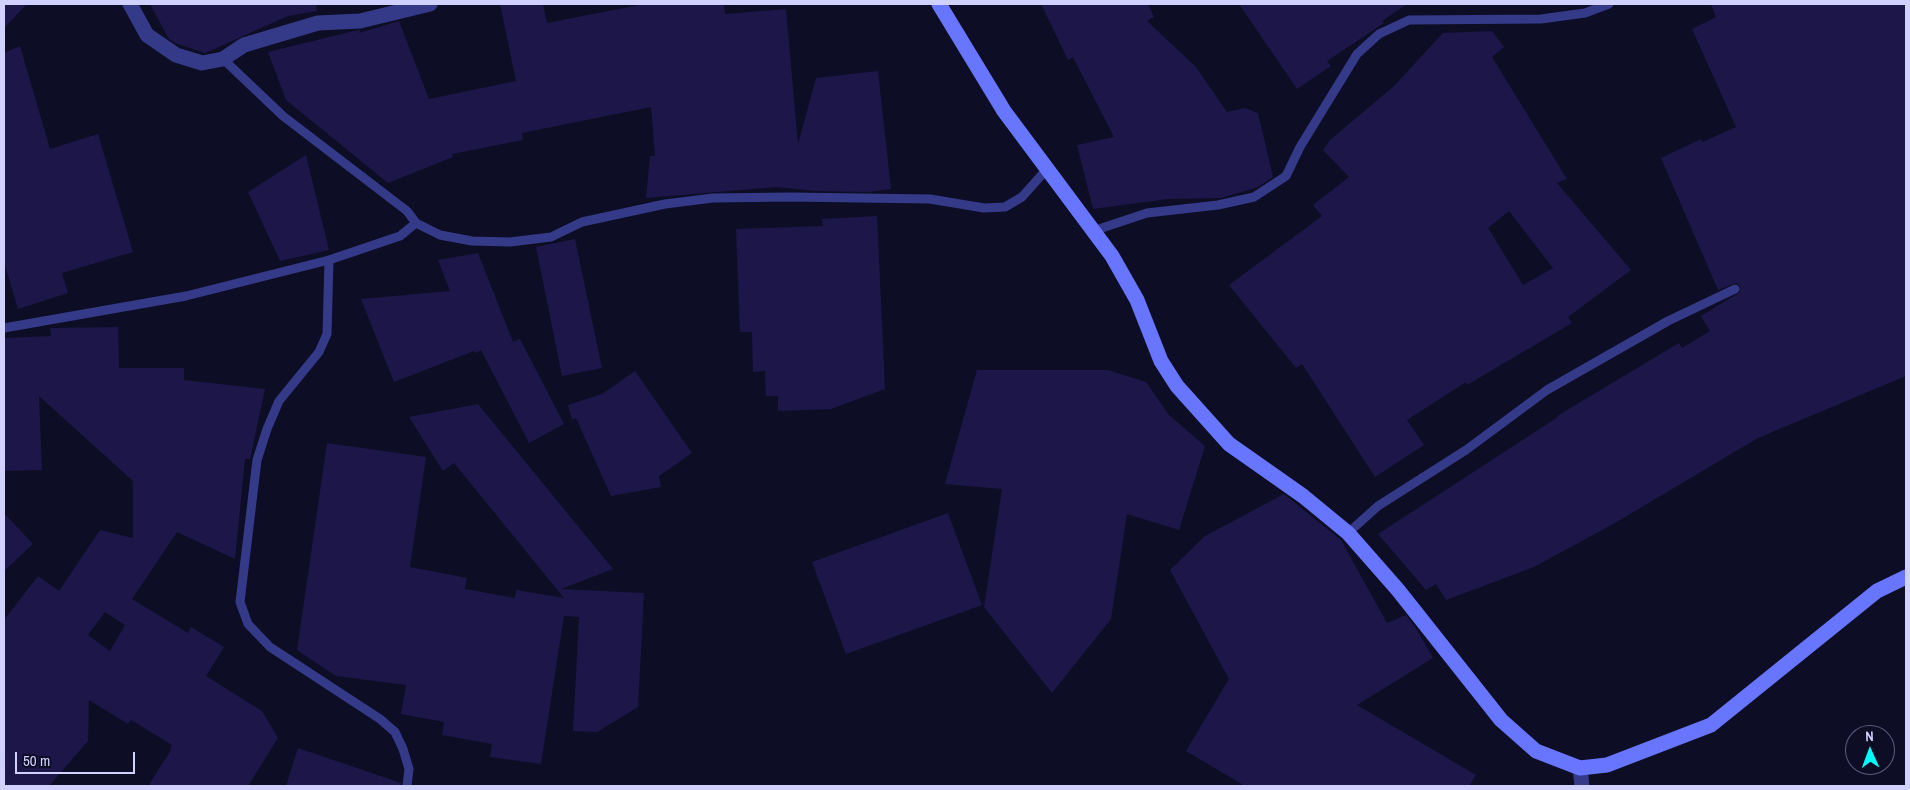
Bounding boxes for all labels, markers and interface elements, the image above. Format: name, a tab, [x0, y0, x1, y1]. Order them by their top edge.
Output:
north arrow	[1845, 725, 1895, 775]
text: N	[1865, 727, 1874, 745]
scale bar	[18, 742, 138, 774]
text: 50 m	[23, 750, 50, 771]

